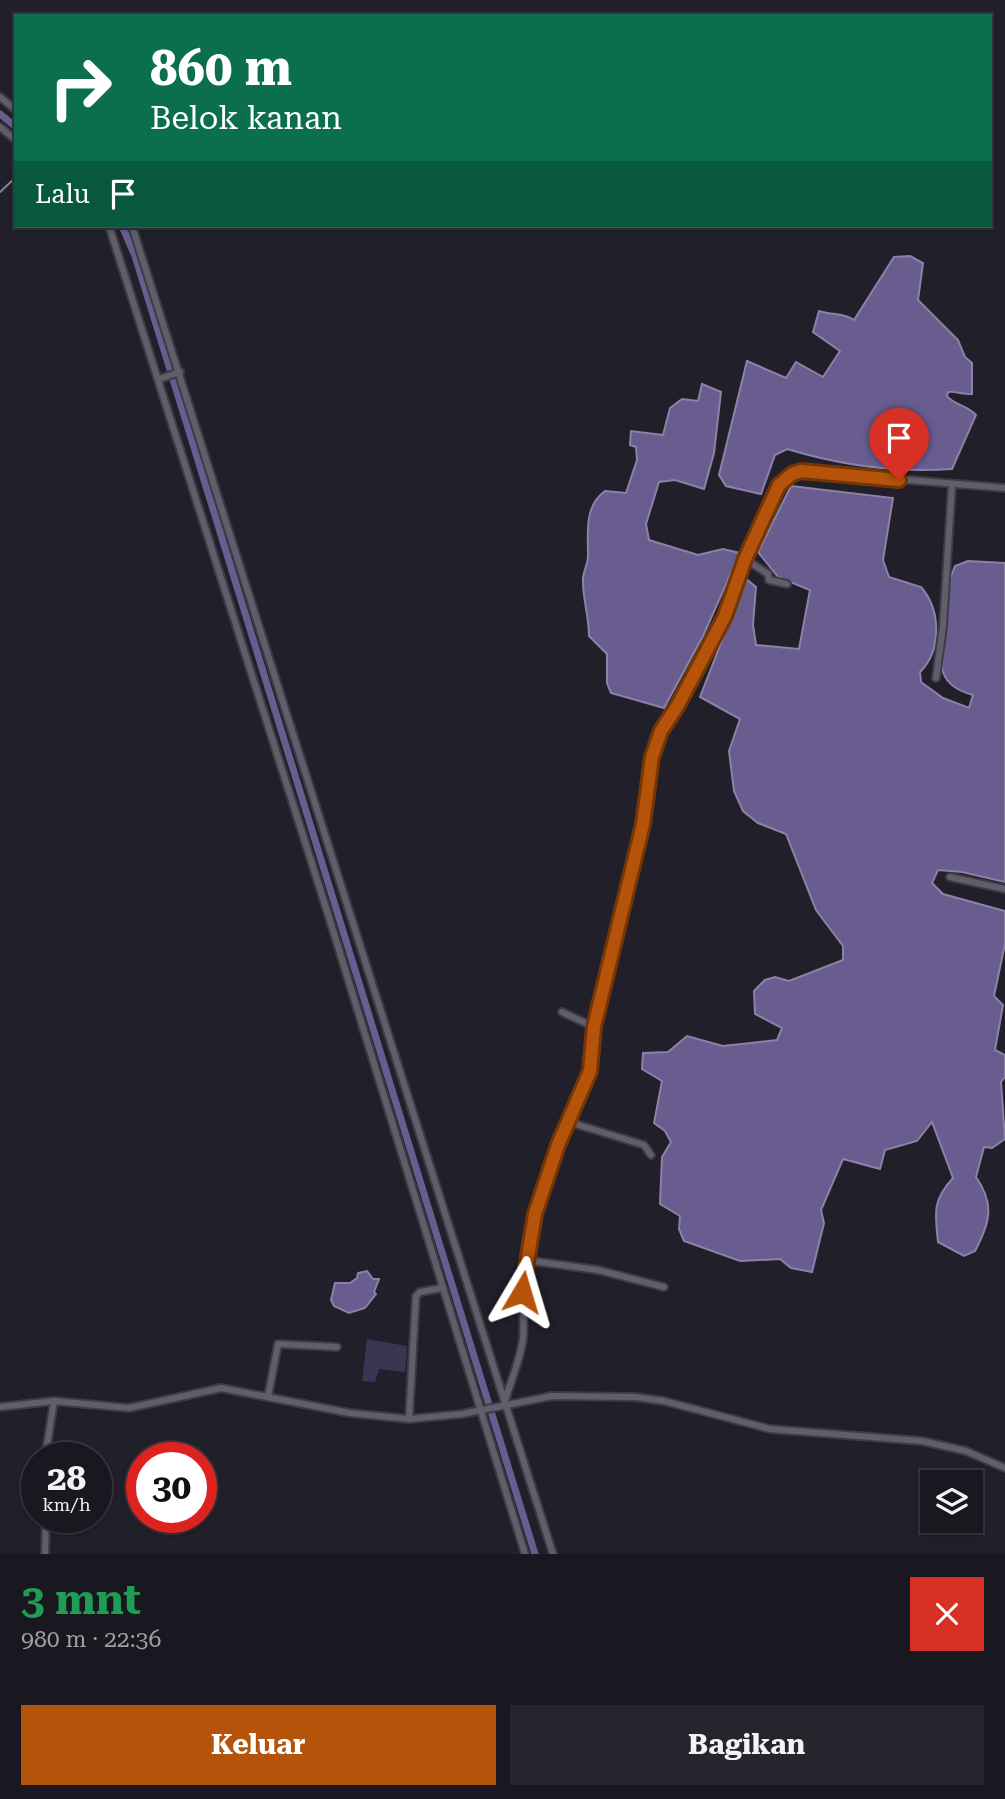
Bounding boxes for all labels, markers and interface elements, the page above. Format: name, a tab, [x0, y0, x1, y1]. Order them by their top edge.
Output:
text: 860 m	[150, 40, 292, 97]
icon: right	[35, 42, 126, 133]
text: Belok kanan	[150, 99, 342, 137]
icon: arrive	[104, 175, 142, 213]
text: Lalu	[35, 179, 90, 209]
pin	[869, 408, 929, 480]
icon: arrive	[880, 419, 918, 457]
position arrow	[485, 1255, 559, 1329]
speed limit sign: 30	[126, 1442, 217, 1533]
text: 28	[47, 1458, 86, 1499]
map controls	[920, 1470, 983, 1533]
button: layers	[920, 1470, 983, 1533]
text: km/h	[42, 1494, 91, 1515]
text: 3 mnt	[21, 1575, 141, 1624]
button: close	[910, 1577, 984, 1651]
text: 980 m · 22:36	[21, 1626, 161, 1653]
button: Keluar	[21, 1705, 496, 1785]
button: Bagikan	[510, 1705, 984, 1785]

